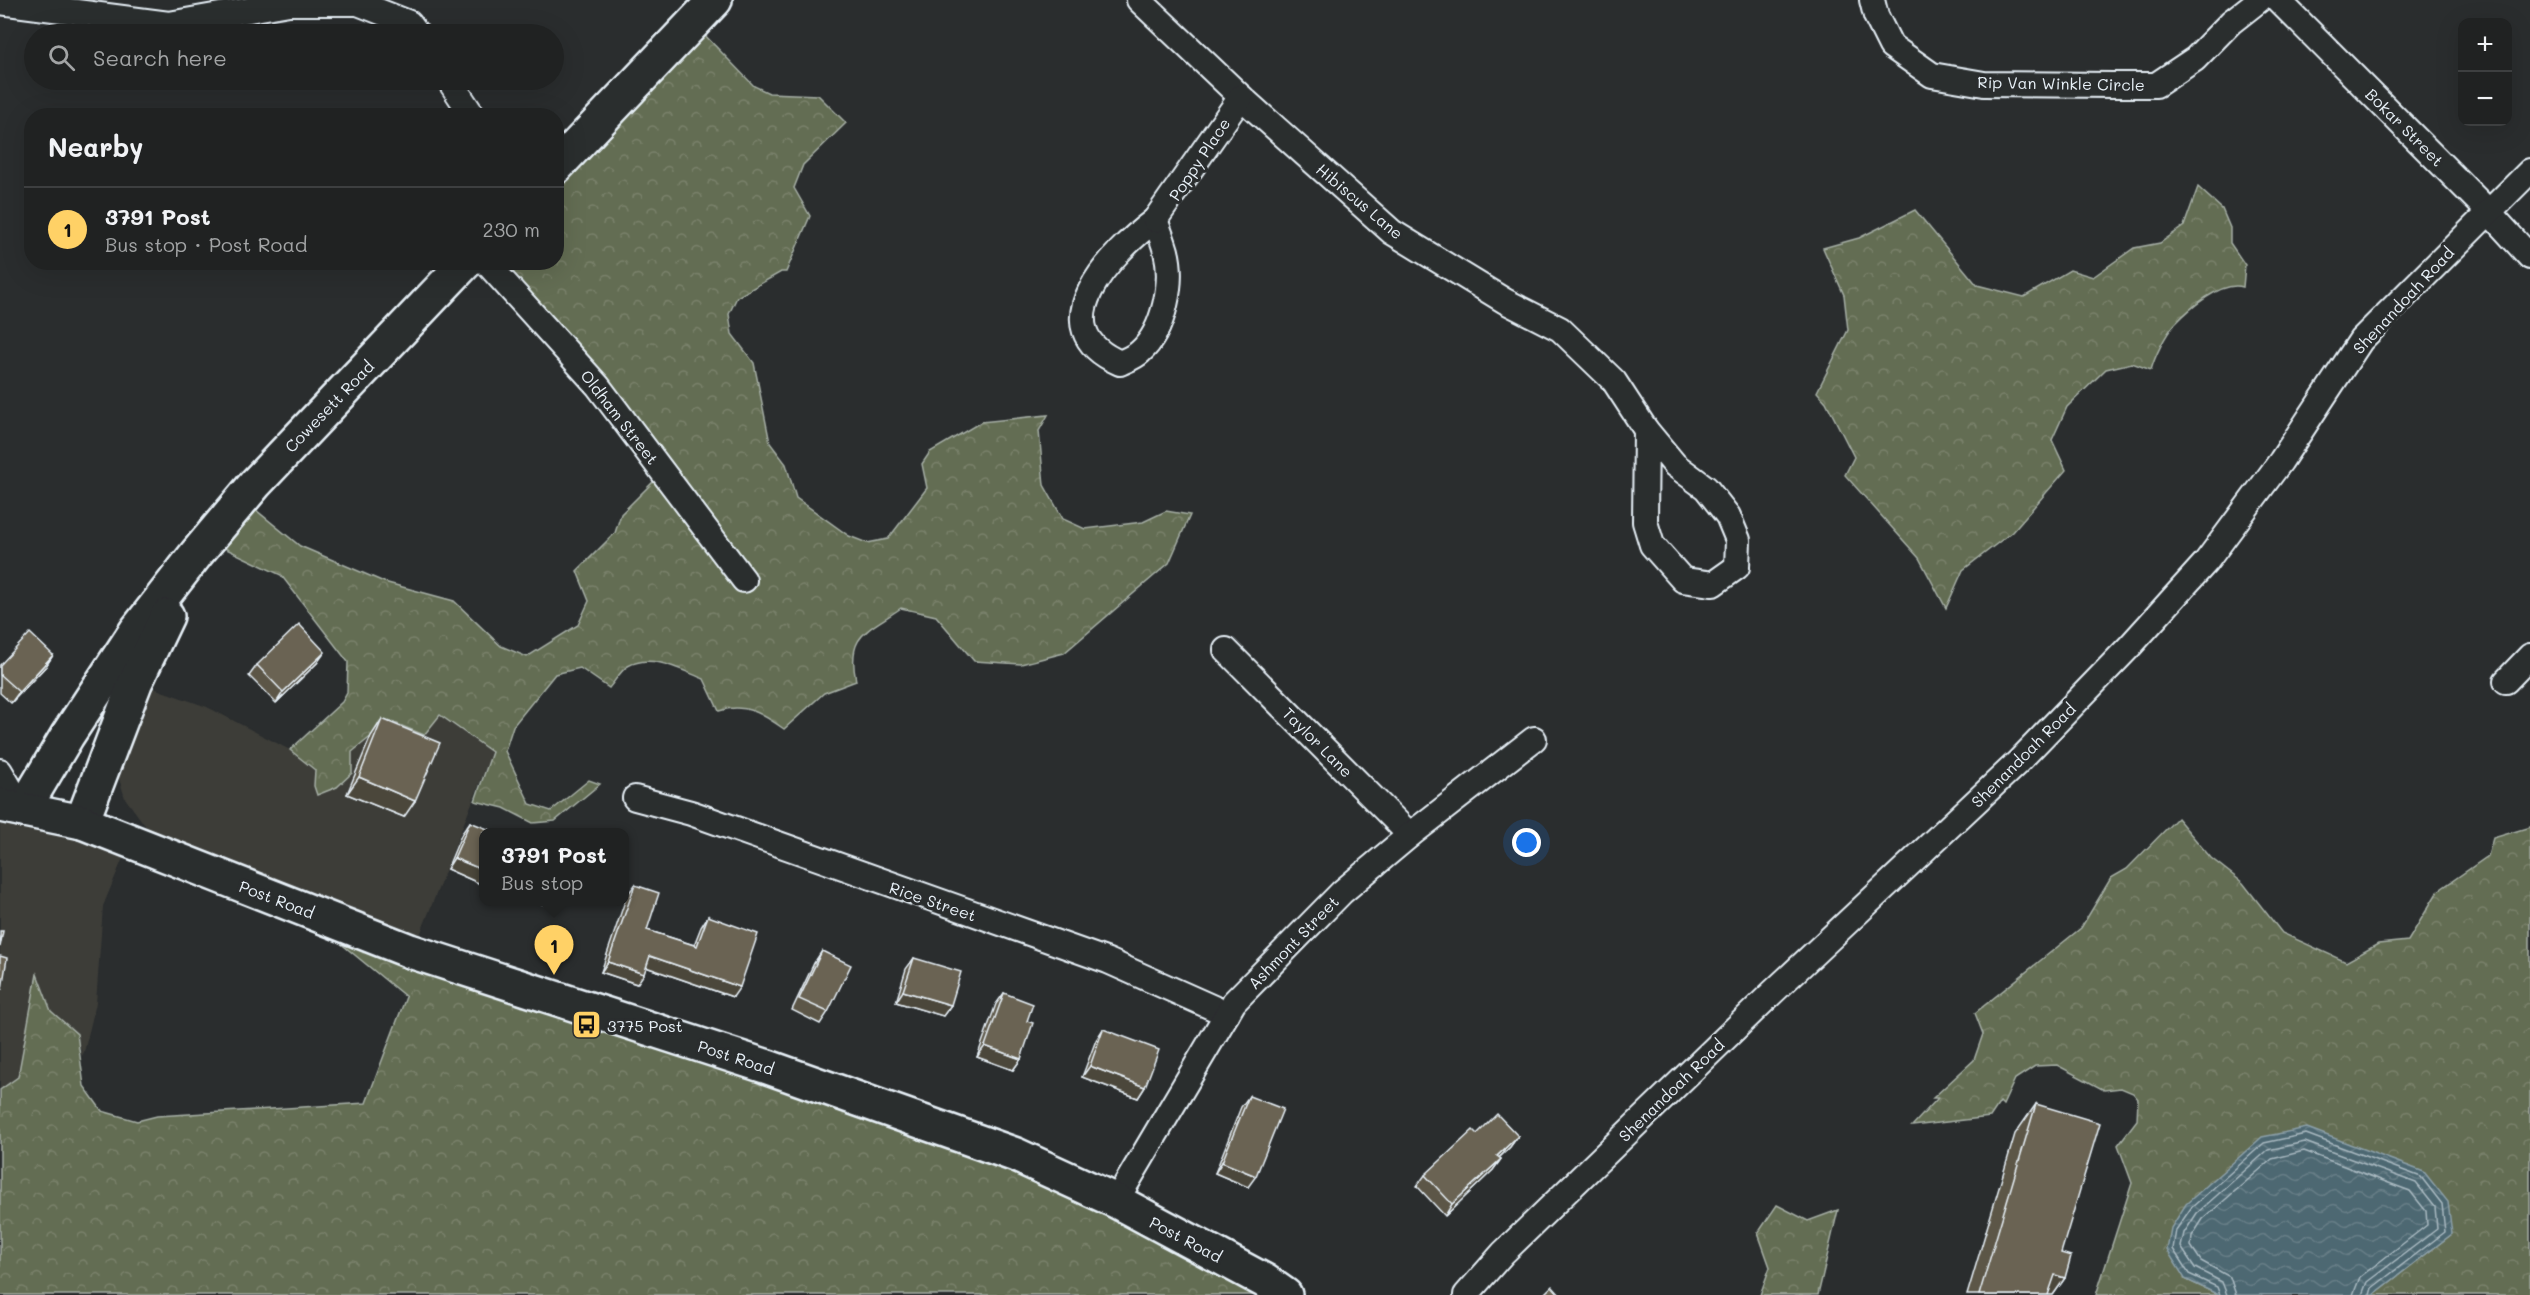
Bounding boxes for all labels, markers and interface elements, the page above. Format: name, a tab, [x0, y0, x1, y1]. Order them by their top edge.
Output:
map controls	[2458, 18, 2512, 126]
button: +	[2458, 18, 2512, 72]
search box	[24, 24, 564, 90]
icon: search	[45, 41, 78, 74]
text: Search here	[93, 43, 227, 72]
street label: Rip Van Winkle Circle	[1977, 71, 2145, 95]
button: −	[2458, 72, 2512, 126]
street label: Bokar Street	[2362, 84, 2448, 170]
street label: Poppy Place	[1164, 114, 1234, 204]
text: Nearby	[48, 130, 143, 164]
street label: Hibiscus Lane	[1312, 158, 1408, 244]
text: 3791 Post	[105, 202, 211, 231]
text: 1	[63, 216, 72, 242]
text: 230 m	[482, 216, 540, 242]
text: Bus stop · Post Road	[105, 231, 308, 257]
street label: Shenandoah Road	[2348, 242, 2458, 358]
street label: Cowesett Road	[280, 356, 378, 456]
street label: Oldham Street	[576, 365, 664, 469]
street label: Shenandoah Road	[1966, 698, 2080, 812]
street label: Taylor Lane	[1278, 702, 1358, 782]
popup	[479, 828, 629, 906]
your location	[1512, 828, 1541, 857]
text: 3791 Post	[501, 840, 607, 869]
text: Bus stop	[501, 869, 583, 895]
street label: Post Road	[236, 875, 318, 923]
street label: Rice Street	[887, 876, 979, 926]
street label: Ashmont Street	[1243, 891, 1343, 993]
pin: 1	[534, 926, 574, 975]
bus stop icon: 3775 Post	[570, 1009, 602, 1041]
place label: 3775 Post	[607, 1015, 683, 1036]
street label: Shenandoah Road	[1614, 1034, 1728, 1146]
street label: Post Road	[695, 1035, 777, 1079]
street label: Post Road	[1146, 1211, 1226, 1267]

